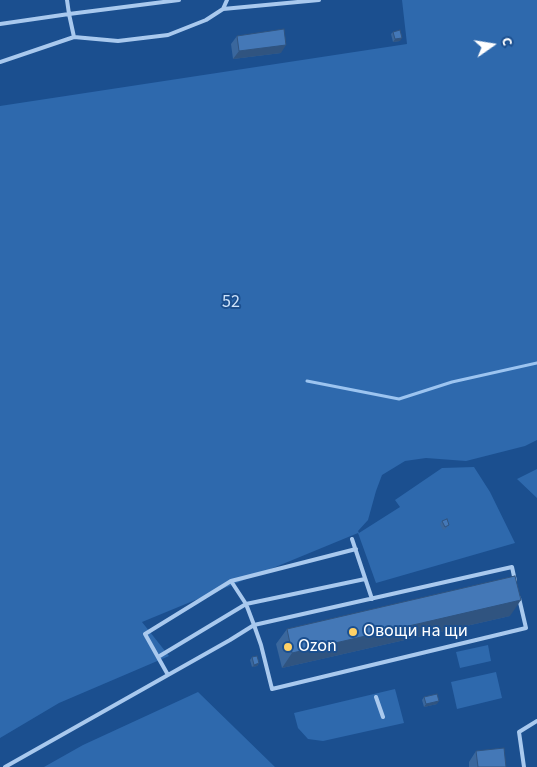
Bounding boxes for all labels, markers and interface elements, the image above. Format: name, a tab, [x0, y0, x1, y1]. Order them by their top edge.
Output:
north arrow	[467, 20, 517, 70]
text: С	[496, 35, 517, 48]
park label: 52	[222, 292, 240, 314]
place label: Овощи на щи	[363, 621, 468, 643]
marker: Овощи на щи	[347, 626, 359, 638]
place label: Ozon	[298, 636, 337, 658]
marker: Ozon	[282, 641, 294, 653]

